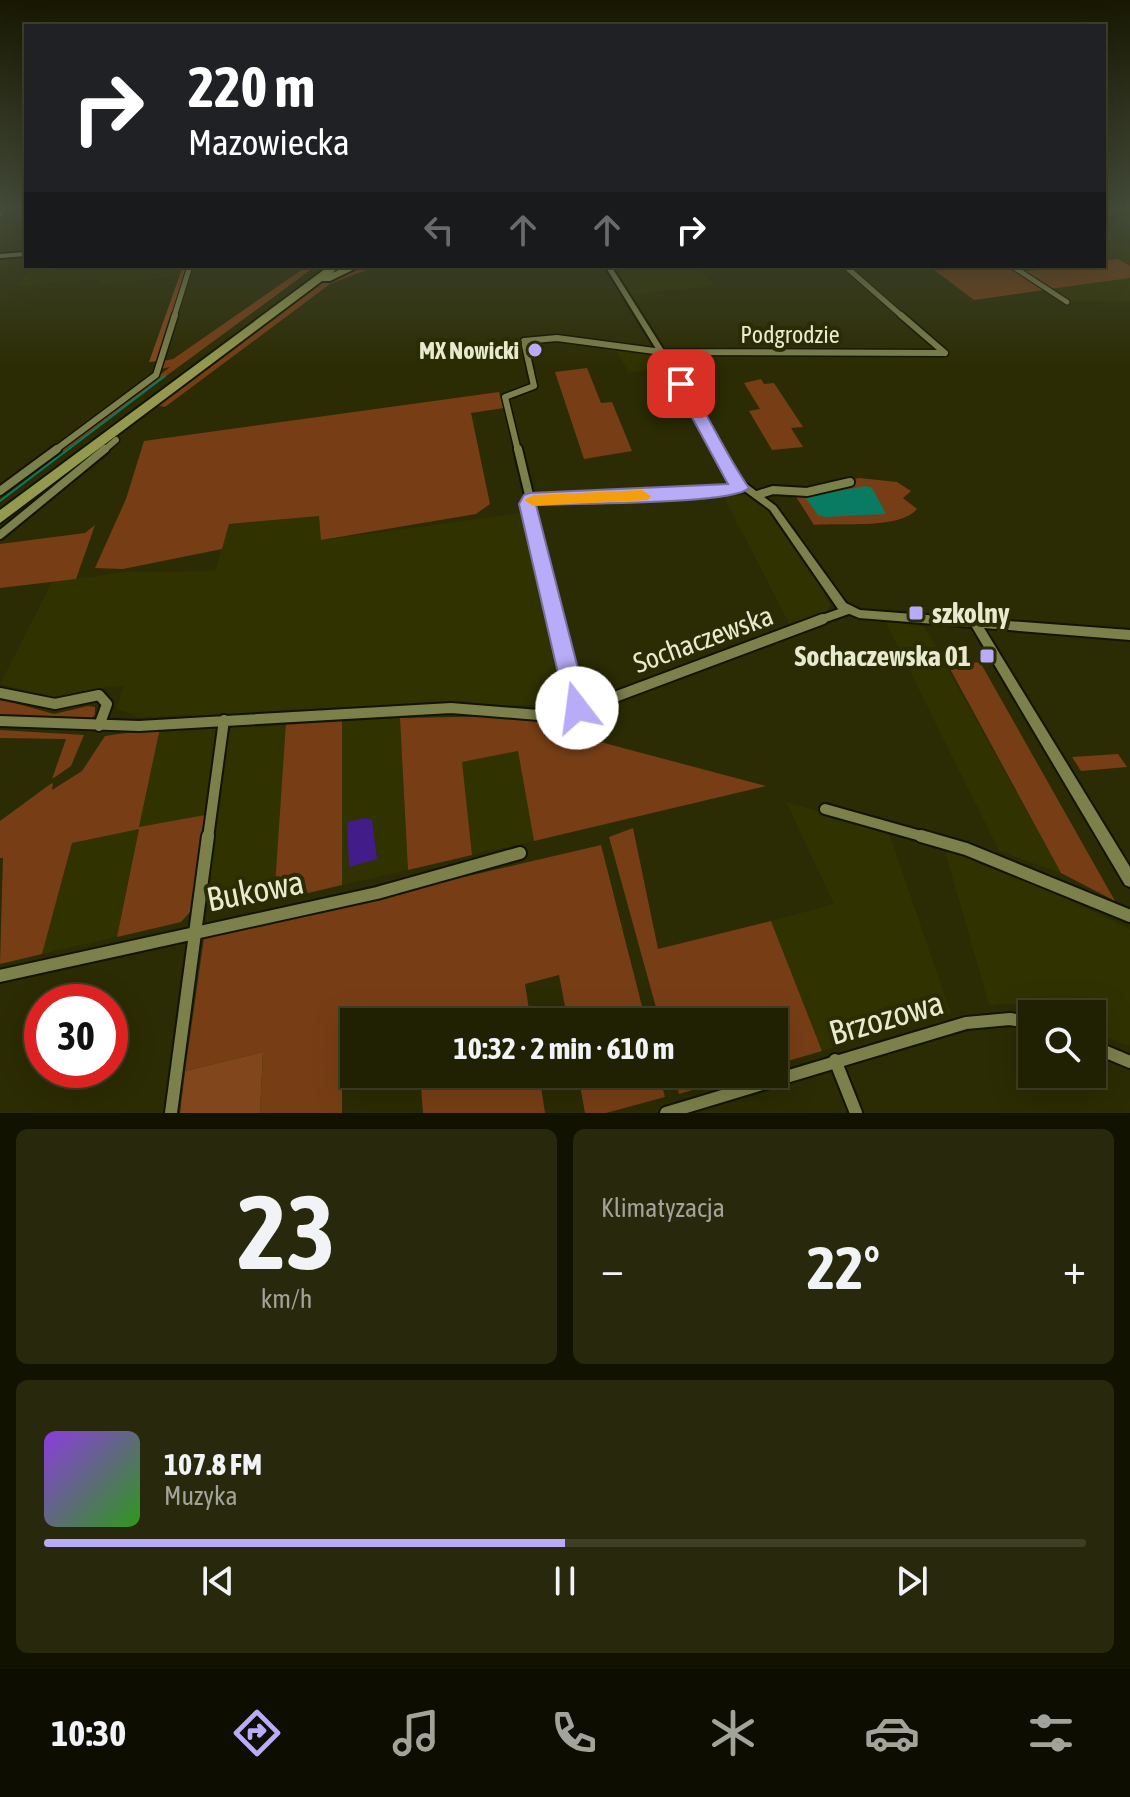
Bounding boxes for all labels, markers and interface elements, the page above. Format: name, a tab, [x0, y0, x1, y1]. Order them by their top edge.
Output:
text: 220 m	[188, 55, 315, 119]
icon: right	[56, 56, 160, 160]
text: Mazowiecka	[188, 121, 350, 163]
icon: left	[417, 208, 461, 252]
icon: ahead	[501, 208, 545, 252]
icon: ahead	[585, 208, 629, 252]
icon: right	[669, 208, 713, 252]
street label: Podgrodzie	[740, 321, 840, 348]
place label: MX Nowicki	[419, 337, 519, 364]
marker: MX Nowicki	[526, 341, 544, 359]
pin	[647, 350, 715, 418]
icon: arrive	[659, 362, 703, 406]
place label: szkolny	[932, 597, 1010, 629]
street label: Sochaczewska	[629, 599, 777, 679]
marker: szkolny	[907, 604, 925, 622]
place label: Sochaczewska 01	[794, 640, 971, 672]
marker: Sochaczewska 01	[978, 647, 996, 665]
position arrow	[535, 666, 619, 750]
street label: Bukowa	[203, 861, 307, 919]
street label: Brzozowa	[824, 982, 948, 1052]
speed limit sign: 30	[24, 984, 128, 1088]
map controls	[1018, 1000, 1106, 1088]
button: search	[1018, 1000, 1106, 1088]
text: 10:32 · 2 min · 610 m	[454, 1031, 674, 1065]
text: 23	[238, 1172, 335, 1291]
text: Klimatyzacja	[601, 1193, 725, 1223]
text: 22°	[807, 1233, 880, 1302]
text: −	[601, 1243, 624, 1293]
text: +	[1063, 1243, 1086, 1293]
text: km/h	[261, 1284, 312, 1314]
text: 107.8 FM	[164, 1447, 262, 1481]
text: Muzyka	[164, 1481, 238, 1511]
icon: previous	[196, 1559, 240, 1603]
icon: pause	[543, 1559, 587, 1603]
icon: next	[890, 1559, 934, 1603]
icon: directions	[229, 1705, 285, 1761]
icon: music	[388, 1705, 444, 1761]
icon: phone	[546, 1705, 602, 1761]
icon: climate	[705, 1705, 761, 1761]
icon: car	[864, 1705, 920, 1761]
icon: filters	[1023, 1705, 1079, 1761]
text: 10:30	[51, 1712, 126, 1754]

